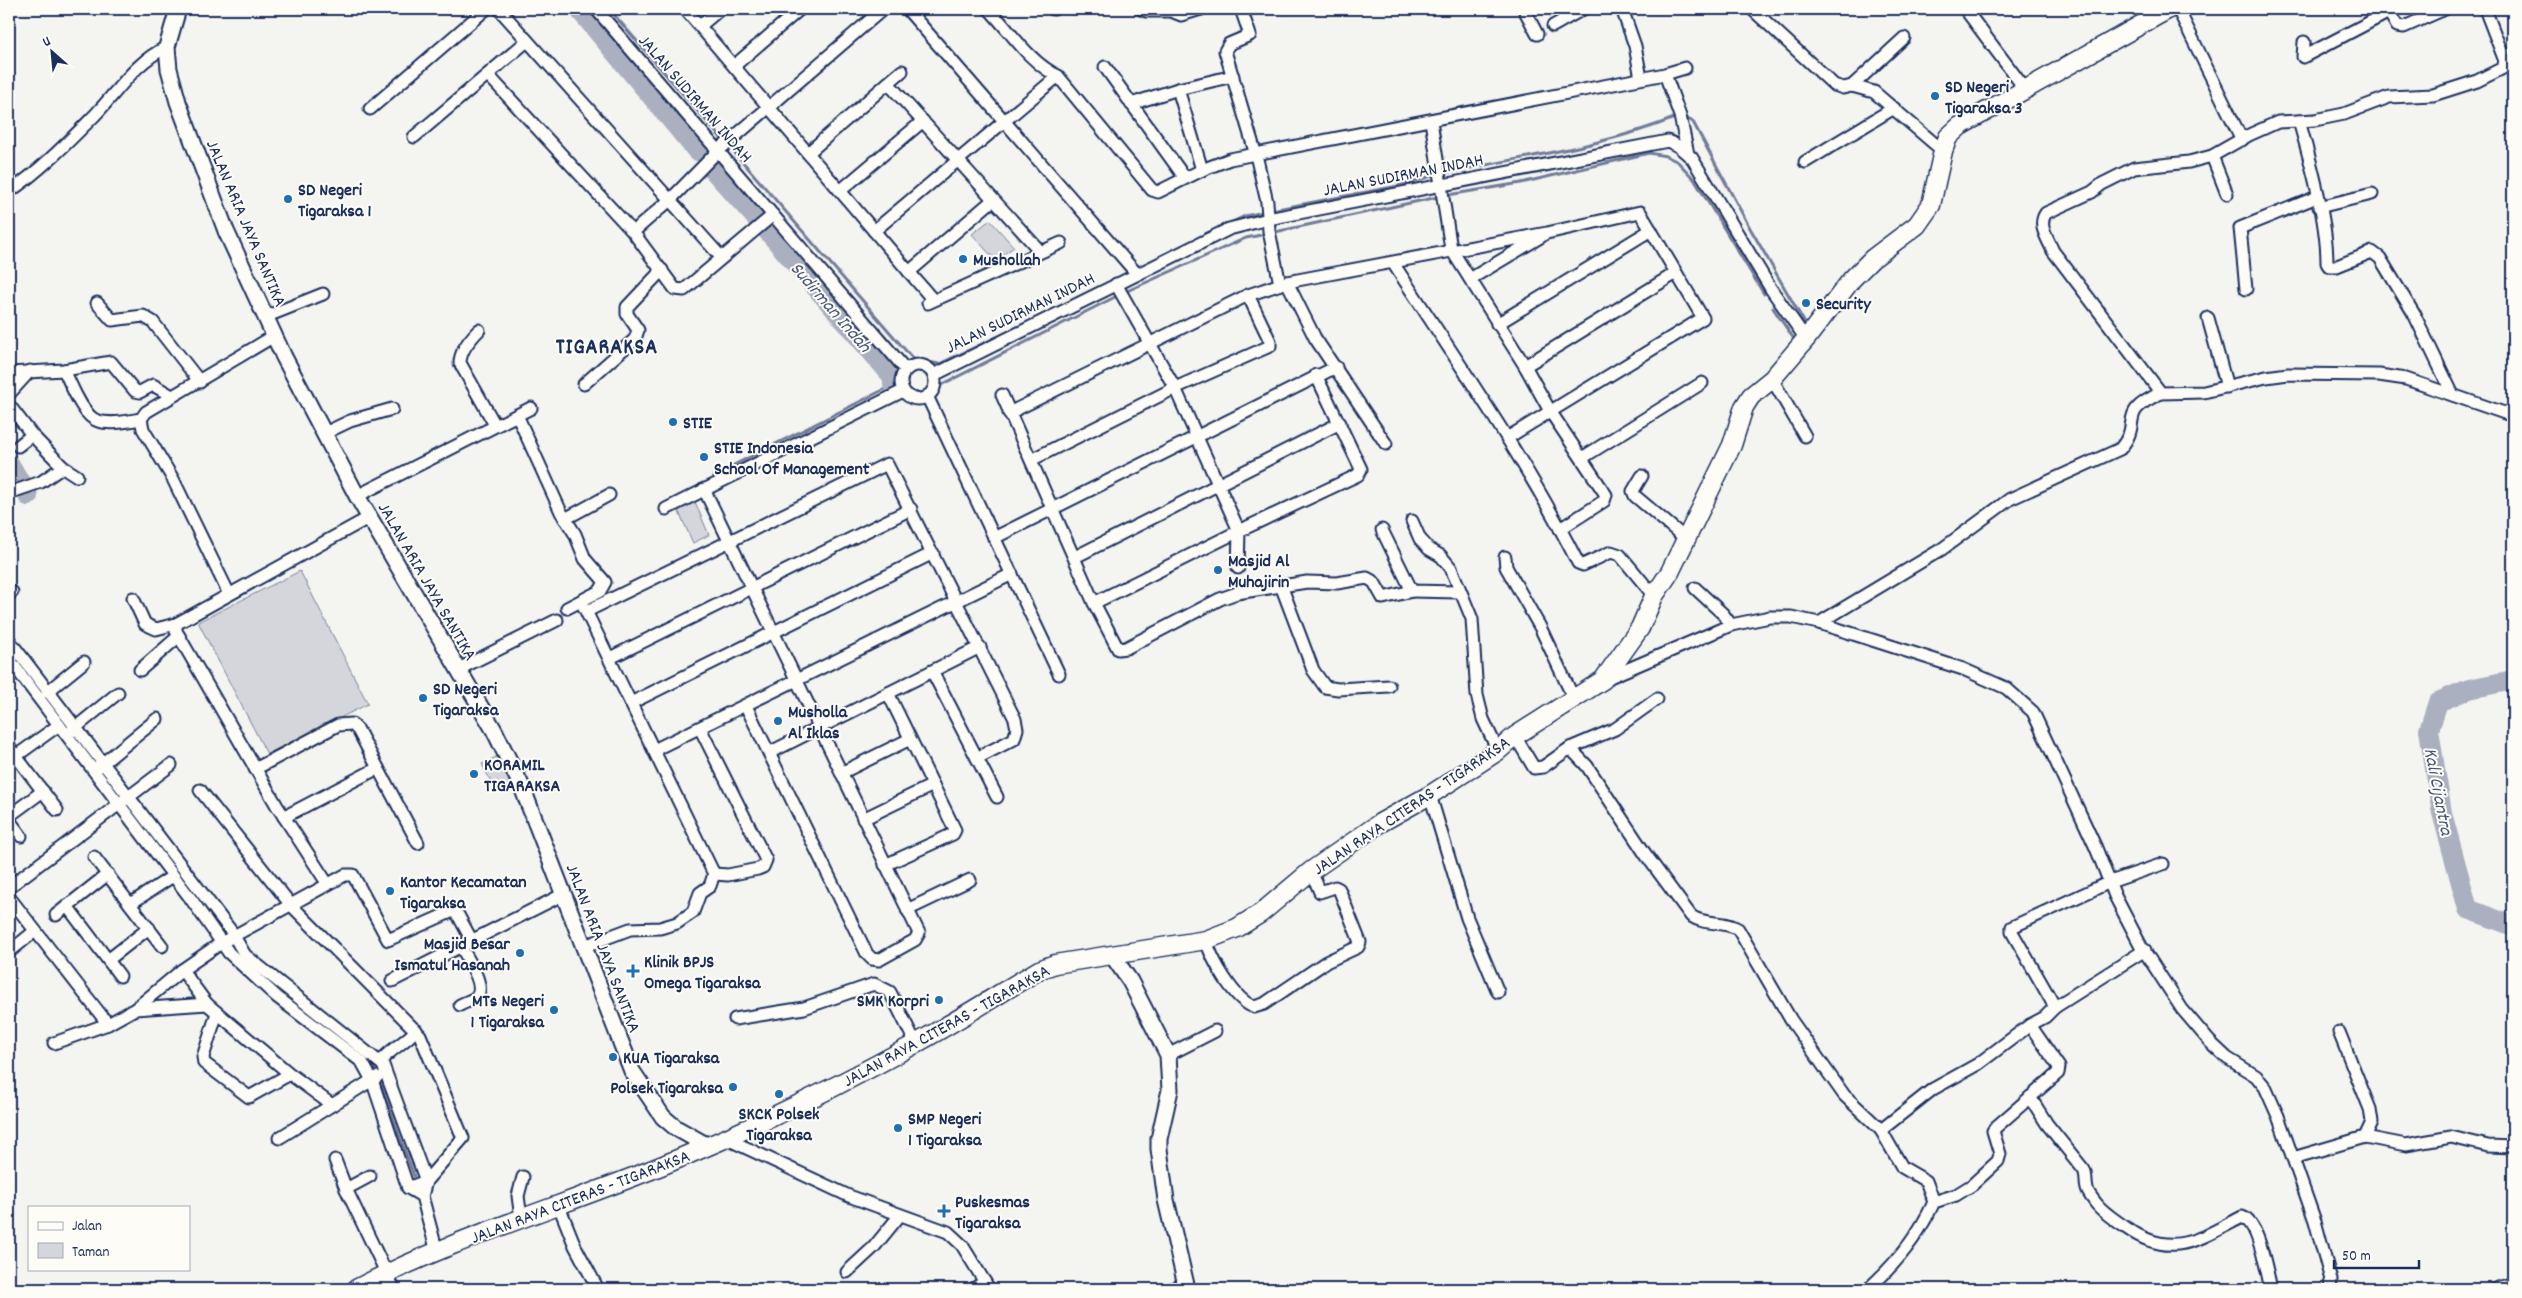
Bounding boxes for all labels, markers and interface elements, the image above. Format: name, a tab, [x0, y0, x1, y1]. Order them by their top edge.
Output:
north arrow	[28, 28, 78, 78]
street label: JALAN SUDIRMAN INDAH	[631, 30, 757, 169]
text: U	[39, 32, 55, 53]
place label: SD Negeri Tigaraksa 3	[1945, 76, 2022, 122]
marker: SD Negeri Tigaraksa 3	[1929, 90, 1941, 102]
street label: JALAN ARIA JAYA SANTIKA	[198, 137, 291, 311]
street label: JALAN SUDIRMAN INDAH	[1321, 149, 1486, 204]
place label: SD Negeri Tigaraksa 1	[298, 179, 371, 225]
marker: SD Negeri Tigaraksa 1	[282, 193, 294, 205]
place label: Mushollah	[973, 249, 1040, 274]
marker: Mushollah	[957, 253, 969, 265]
water label: Sudirman Indah	[782, 257, 877, 361]
street label: JALAN SUDIRMAN INDAH	[942, 267, 1100, 361]
place label: Security	[1816, 293, 1871, 318]
marker: Security	[1800, 297, 1812, 309]
district label: TIGARAKSA	[556, 333, 658, 364]
place label: STIE	[683, 412, 713, 437]
marker: STIE	[667, 416, 679, 428]
place label: STIE Indonesia School Of Management	[714, 437, 870, 483]
marker: STIE Indonesia School Of Management	[698, 451, 710, 463]
street label: JALAN ARIA JAYA SANTIKA	[370, 498, 482, 666]
place label: Masjid Al Muhajirin	[1228, 550, 1290, 596]
marker: Masjid Al Muhajirin	[1212, 564, 1224, 576]
place label: SD Negeri Tigaraksa	[433, 678, 499, 724]
marker: SD Negeri Tigaraksa	[417, 692, 429, 704]
place label: Musholla Al Iklas	[788, 701, 848, 747]
marker: Musholla Al Iklas	[772, 715, 784, 727]
street label: JALAN RAYA CITERAS - TIGARAKSA	[1309, 732, 1516, 883]
water label: Kali Cijantra	[2415, 746, 2458, 839]
place label: KORAMIL TIGARAKSA	[484, 754, 561, 800]
marker: KORAMIL TIGARAKSA	[468, 768, 480, 780]
street label: JALAN ARIA JAYA SANTIKA	[558, 861, 646, 1037]
place label: Kantor Kecamatan Tigaraksa	[400, 871, 527, 917]
marker: Kantor Kecamatan Tigaraksa	[384, 885, 396, 897]
place label: Masjid Besar Ismatul Hasanah	[395, 933, 510, 979]
marker: Masjid Besar Ismatul Hasanah	[514, 947, 526, 959]
place label: Klinik BPJS Omega Tigaraksa	[644, 951, 761, 997]
street label: JALAN RAYA CITERAS - TIGARAKSA	[839, 960, 1055, 1095]
marker: Klinik BPJS Omega Tigaraksa	[626, 964, 640, 978]
place label: MTs Negeri 1 Tigaraksa	[471, 990, 545, 1036]
place label: SMK Korpri	[857, 990, 930, 1015]
marker: SMK Korpri	[933, 994, 945, 1006]
marker: MTs Negeri 1 Tigaraksa	[548, 1004, 560, 1016]
place label: KUA Tigaraksa	[623, 1047, 720, 1072]
marker: KUA Tigaraksa	[607, 1051, 619, 1063]
place label: Polsek Tigaraksa	[610, 1077, 724, 1102]
marker: Polsek Tigaraksa	[727, 1081, 739, 1093]
marker: SKCK Polsek Tigaraksa	[773, 1088, 785, 1100]
place label: SKCK Polsek Tigaraksa	[739, 1103, 820, 1149]
place label: SMP Negeri 1 Tigaraksa	[908, 1108, 982, 1154]
marker: SMP Negeri 1 Tigaraksa	[892, 1122, 904, 1134]
street label: JALAN RAYA CITERAS - TIGARAKSA	[468, 1145, 694, 1252]
place label: Puskesmas Tigaraksa	[955, 1191, 1030, 1237]
marker: Puskesmas Tigaraksa	[937, 1204, 951, 1218]
legend	[28, 1206, 190, 1270]
text: Jalan	[72, 1216, 102, 1238]
scale bar	[2334, 1238, 2420, 1270]
text: Taman	[72, 1242, 109, 1264]
text: 50 m	[2342, 1246, 2371, 1268]

